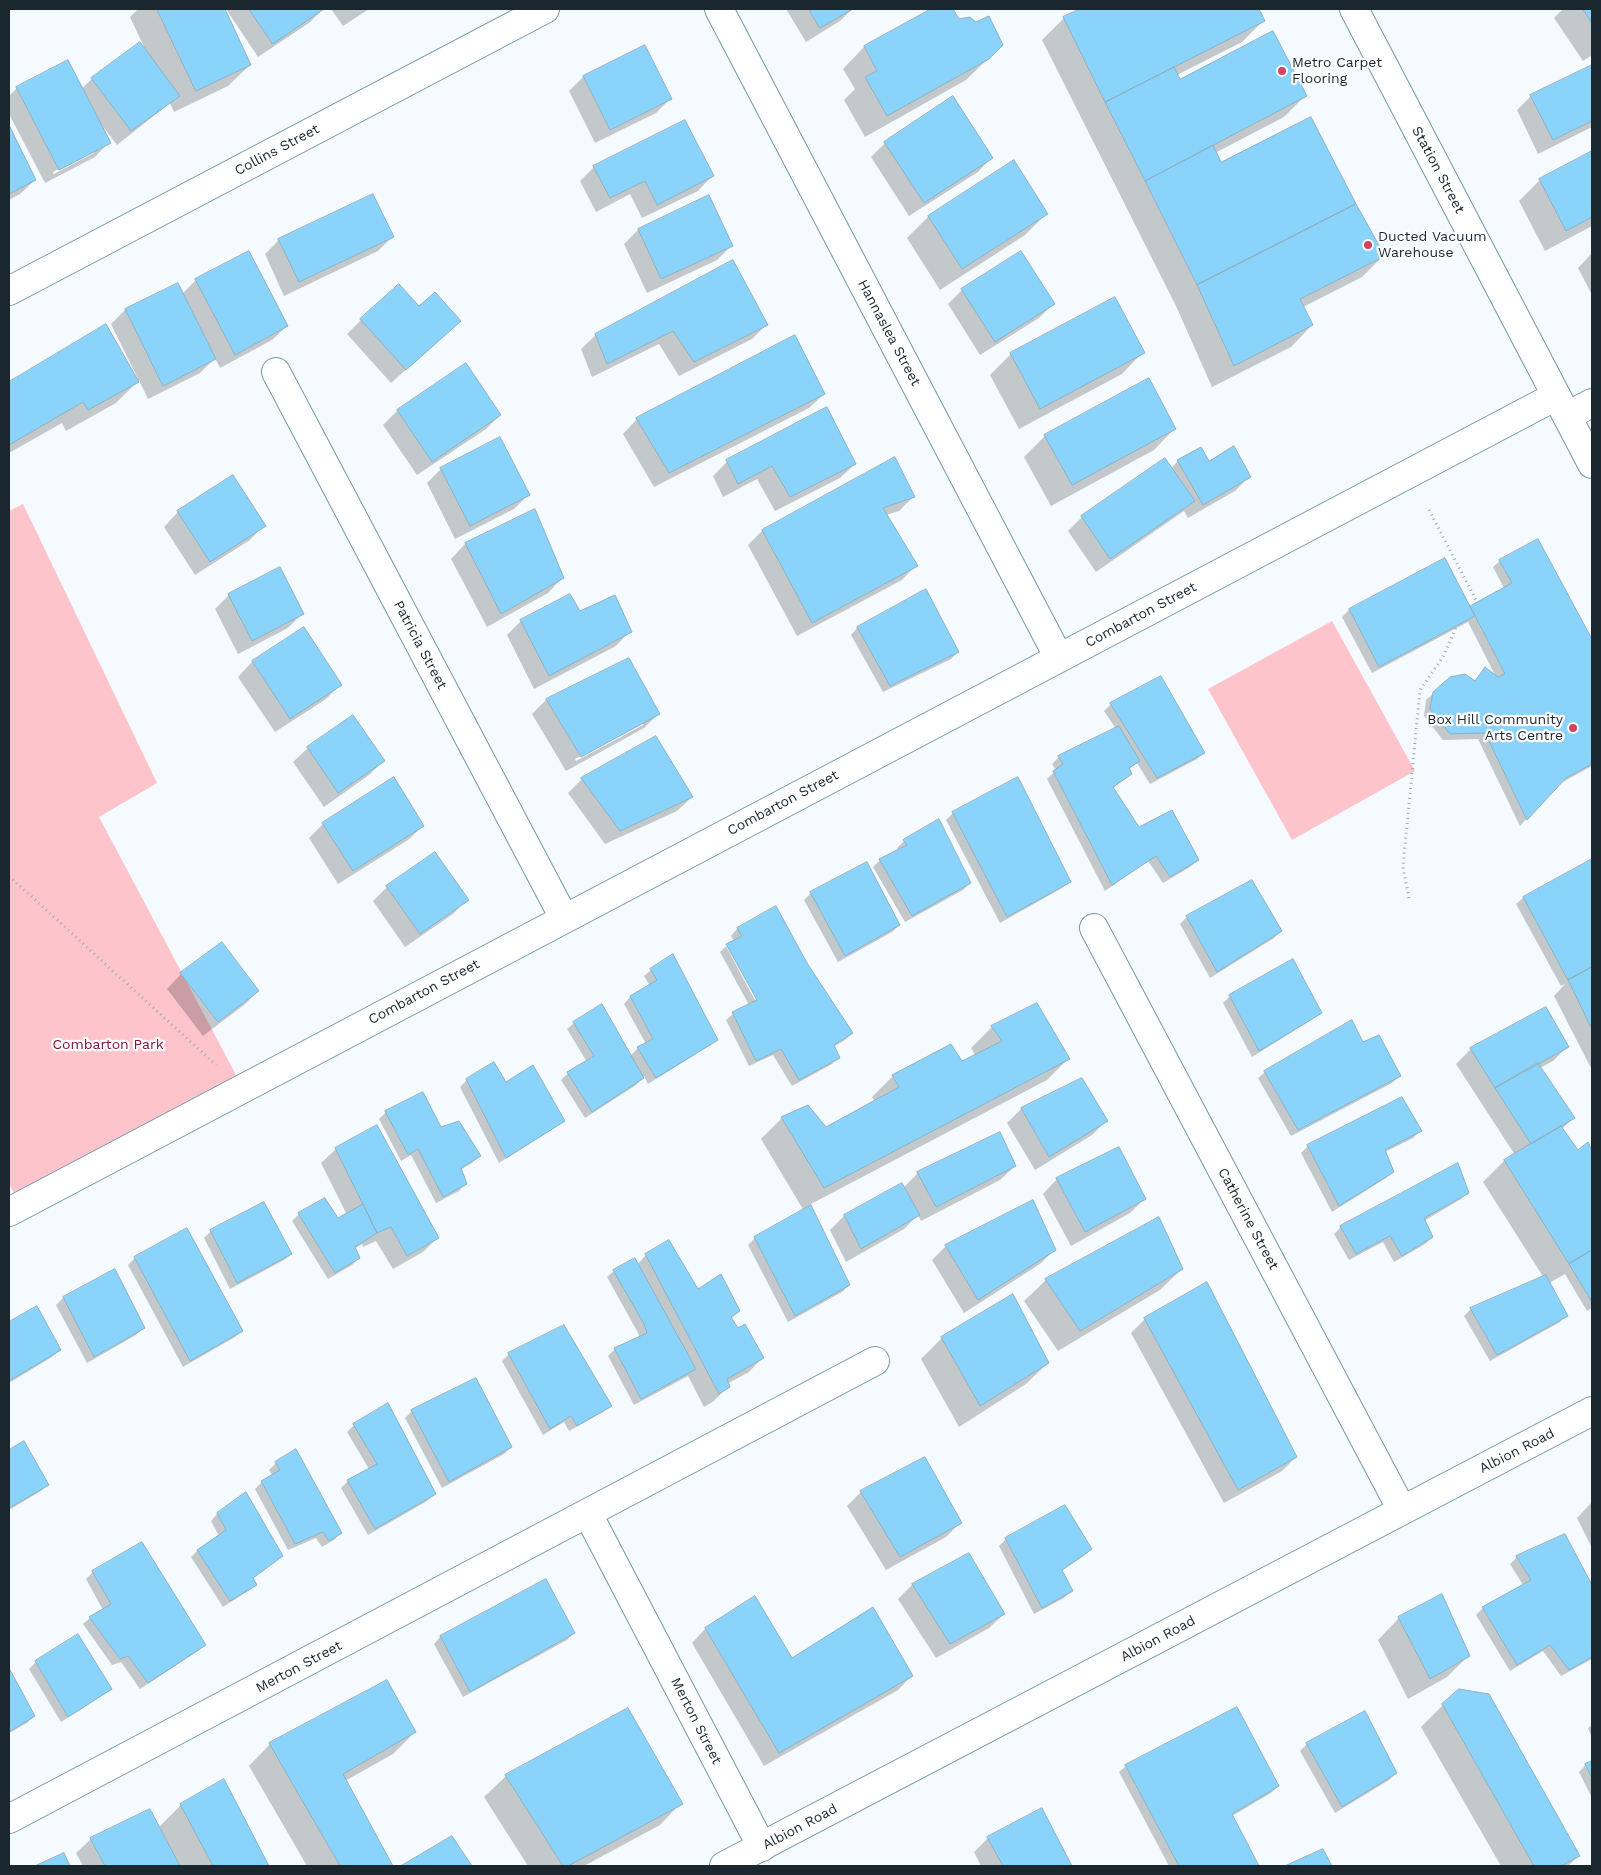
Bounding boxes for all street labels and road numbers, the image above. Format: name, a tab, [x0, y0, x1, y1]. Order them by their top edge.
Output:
street label: Collins Street	[232, 121, 322, 179]
street label: Station Street	[1408, 124, 1468, 216]
street label: Hannaslea Street	[854, 277, 924, 389]
street label: Combarton Street	[1083, 579, 1199, 651]
street label: Patricia Street	[390, 598, 450, 692]
street label: Combarton Street	[725, 767, 841, 839]
street label: Combarton Street	[366, 956, 482, 1028]
street label: Catherine Street	[1214, 1165, 1282, 1273]
street label: Albion Road	[1477, 1425, 1557, 1477]
street label: Albion Road	[1118, 1612, 1198, 1666]
street label: Merton Street	[253, 1637, 345, 1697]
street label: Merton Street	[667, 1675, 725, 1767]
street label: Albion Road	[760, 1800, 840, 1854]

